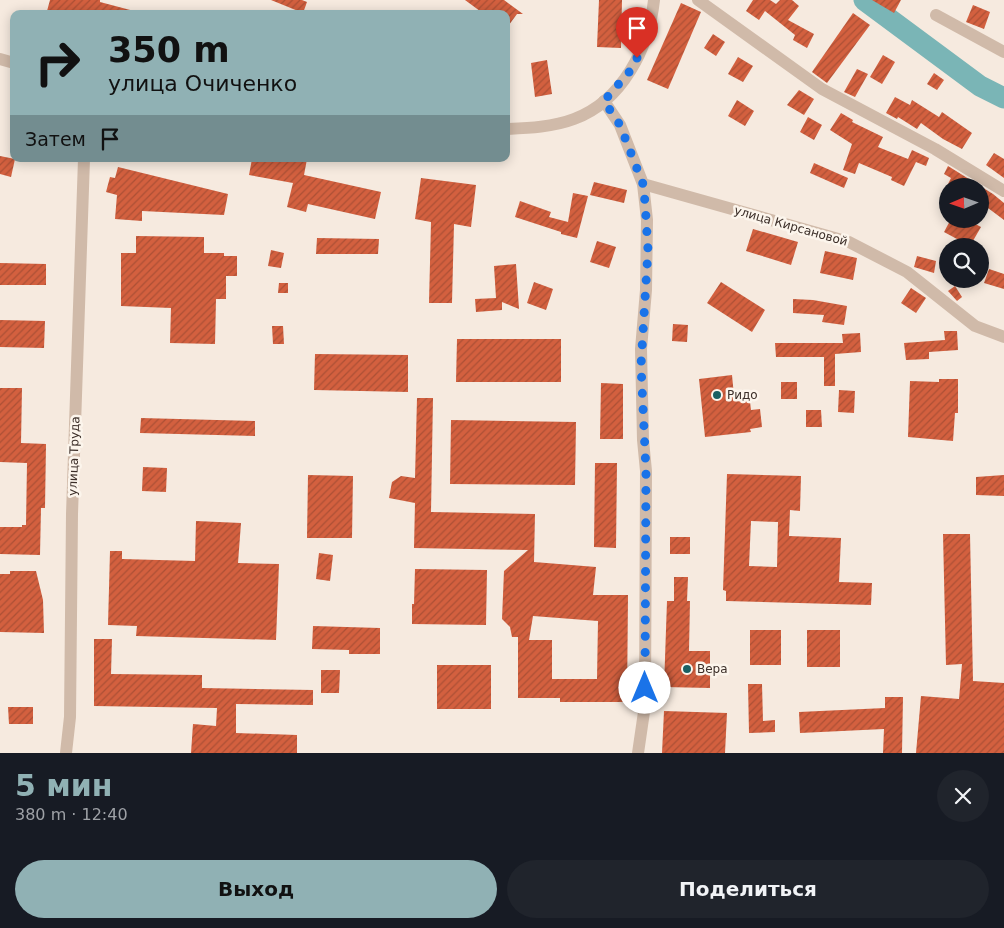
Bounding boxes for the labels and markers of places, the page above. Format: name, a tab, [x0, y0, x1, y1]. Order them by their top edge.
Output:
pin	[616, 7, 658, 58]
place label: Ридо	[727, 388, 758, 402]
marker: Ридо	[711, 389, 723, 401]
place label: Вера	[697, 662, 728, 676]
marker: Вера	[681, 663, 693, 675]

